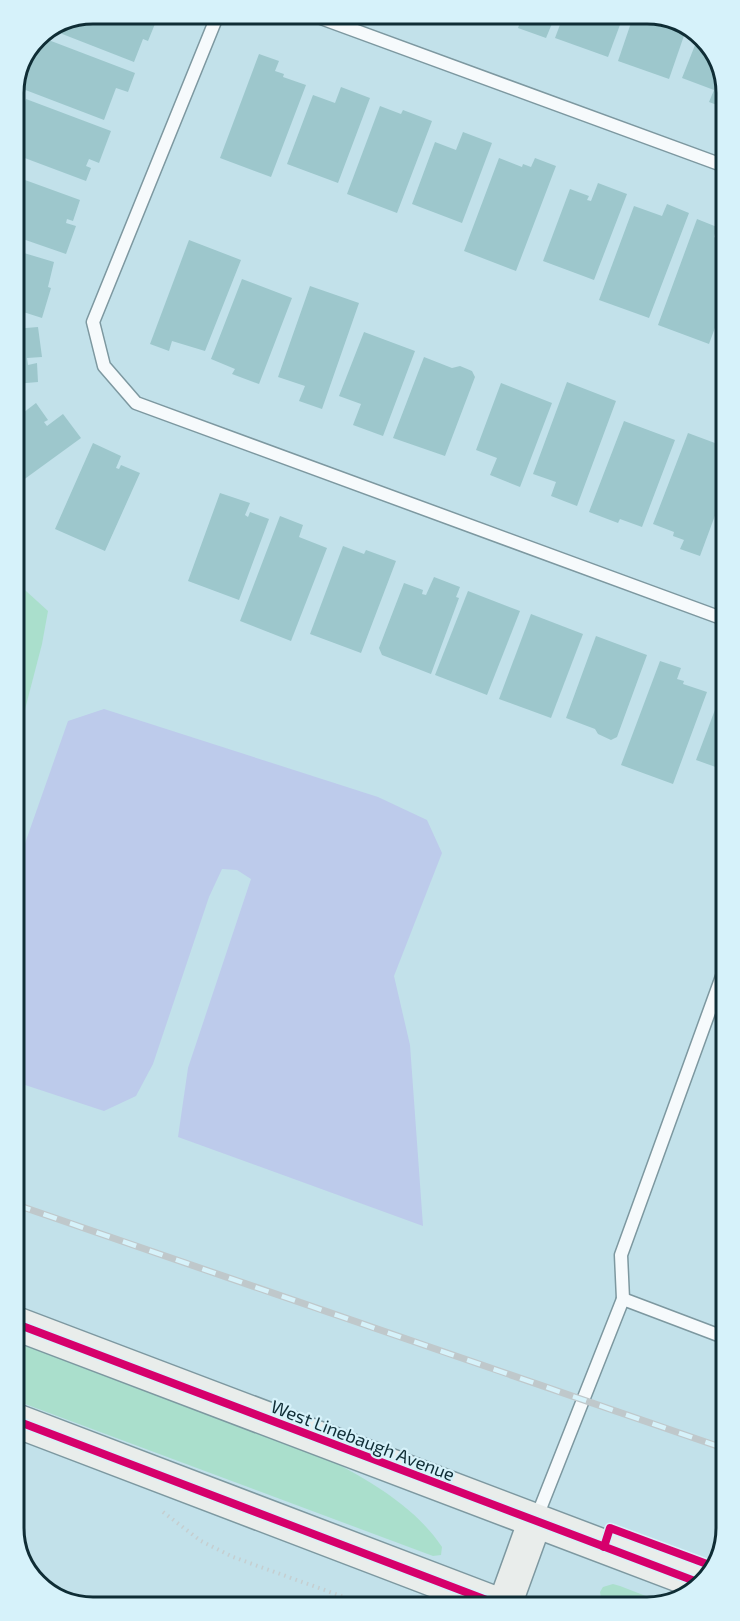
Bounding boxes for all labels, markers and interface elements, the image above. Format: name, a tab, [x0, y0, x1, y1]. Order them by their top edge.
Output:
street label: West Linebaugh Avenue	[268, 1395, 458, 1485]

